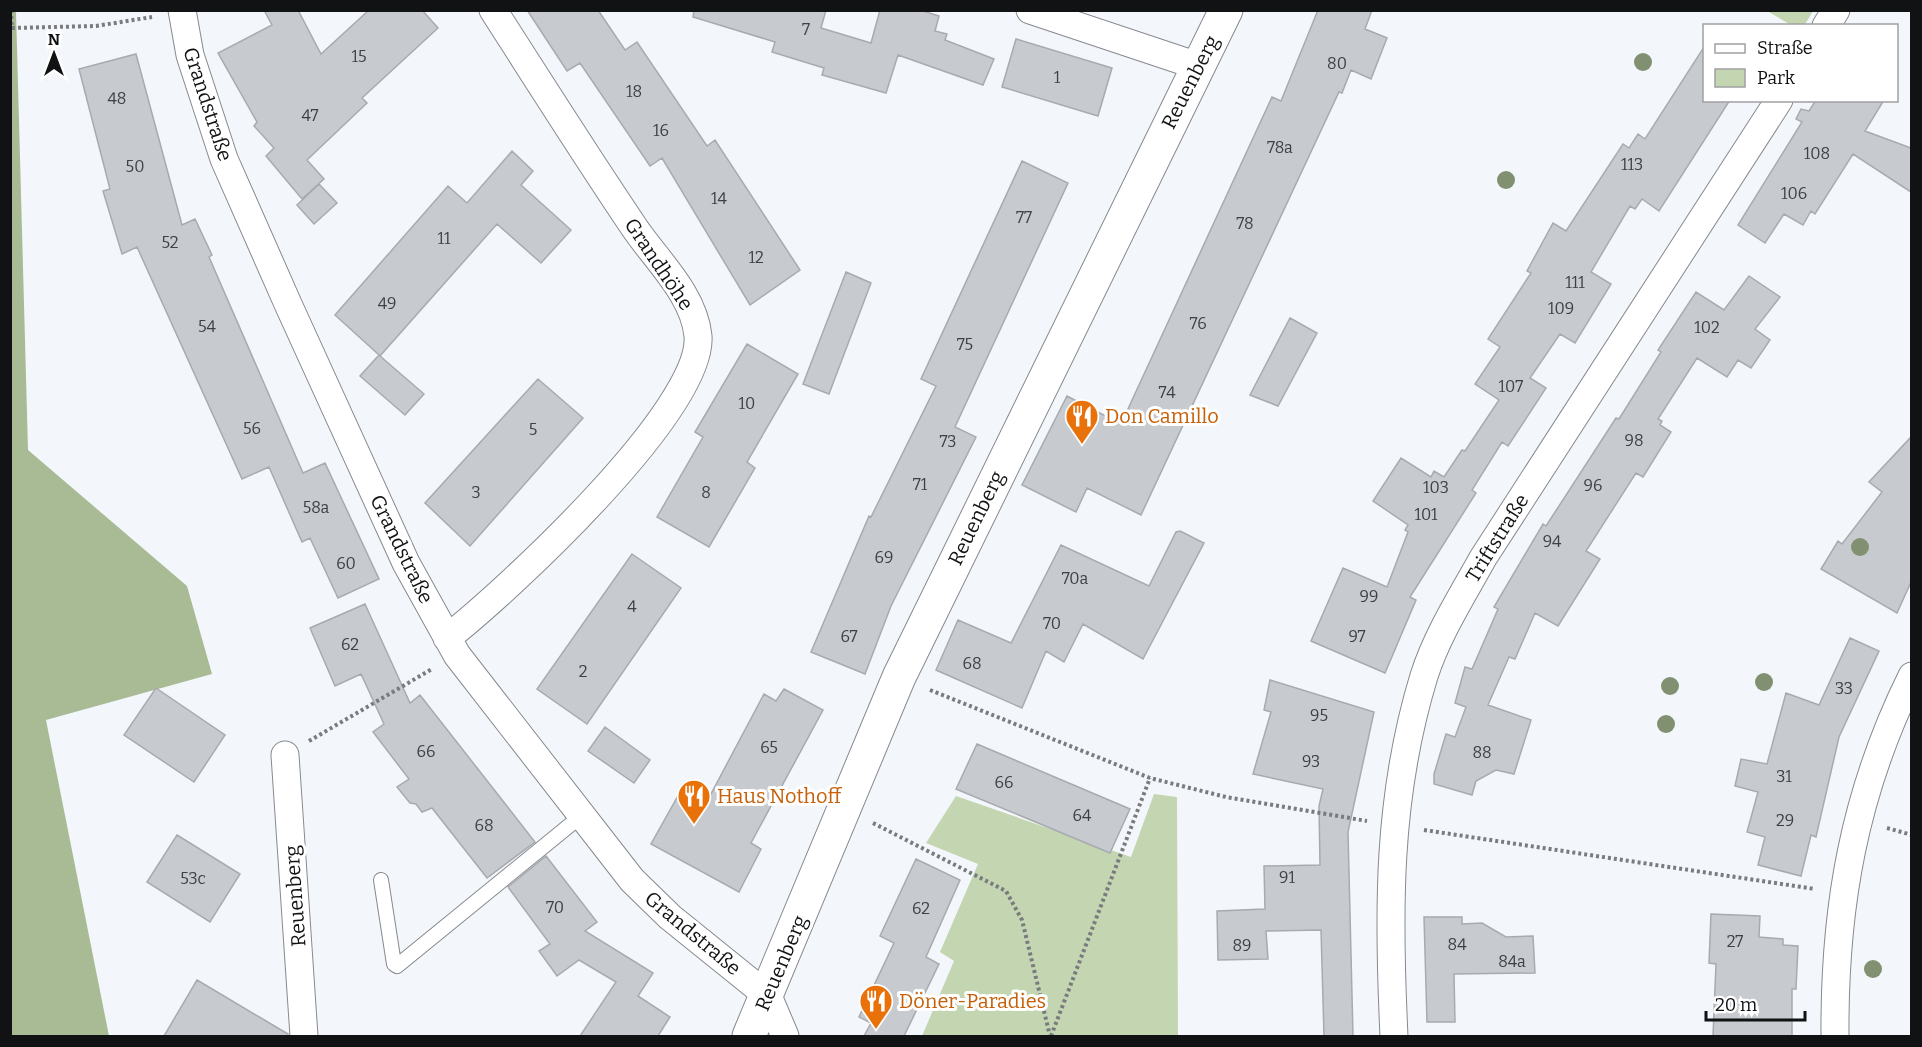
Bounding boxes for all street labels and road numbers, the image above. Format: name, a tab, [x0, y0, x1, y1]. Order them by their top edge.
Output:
street label: Reuenberg	[1156, 31, 1224, 133]
street label: Grandstraße	[178, 44, 238, 164]
street label: Grandhöhe	[619, 213, 699, 315]
street label: Reuenberg	[943, 467, 1009, 569]
street label: Triftstraße	[1460, 489, 1534, 587]
street label: Grandstraße	[365, 491, 439, 607]
street label: Reuenberg	[279, 844, 311, 948]
street label: Grandstraße	[640, 886, 746, 980]
street label: Reuenberg	[750, 911, 812, 1015]

